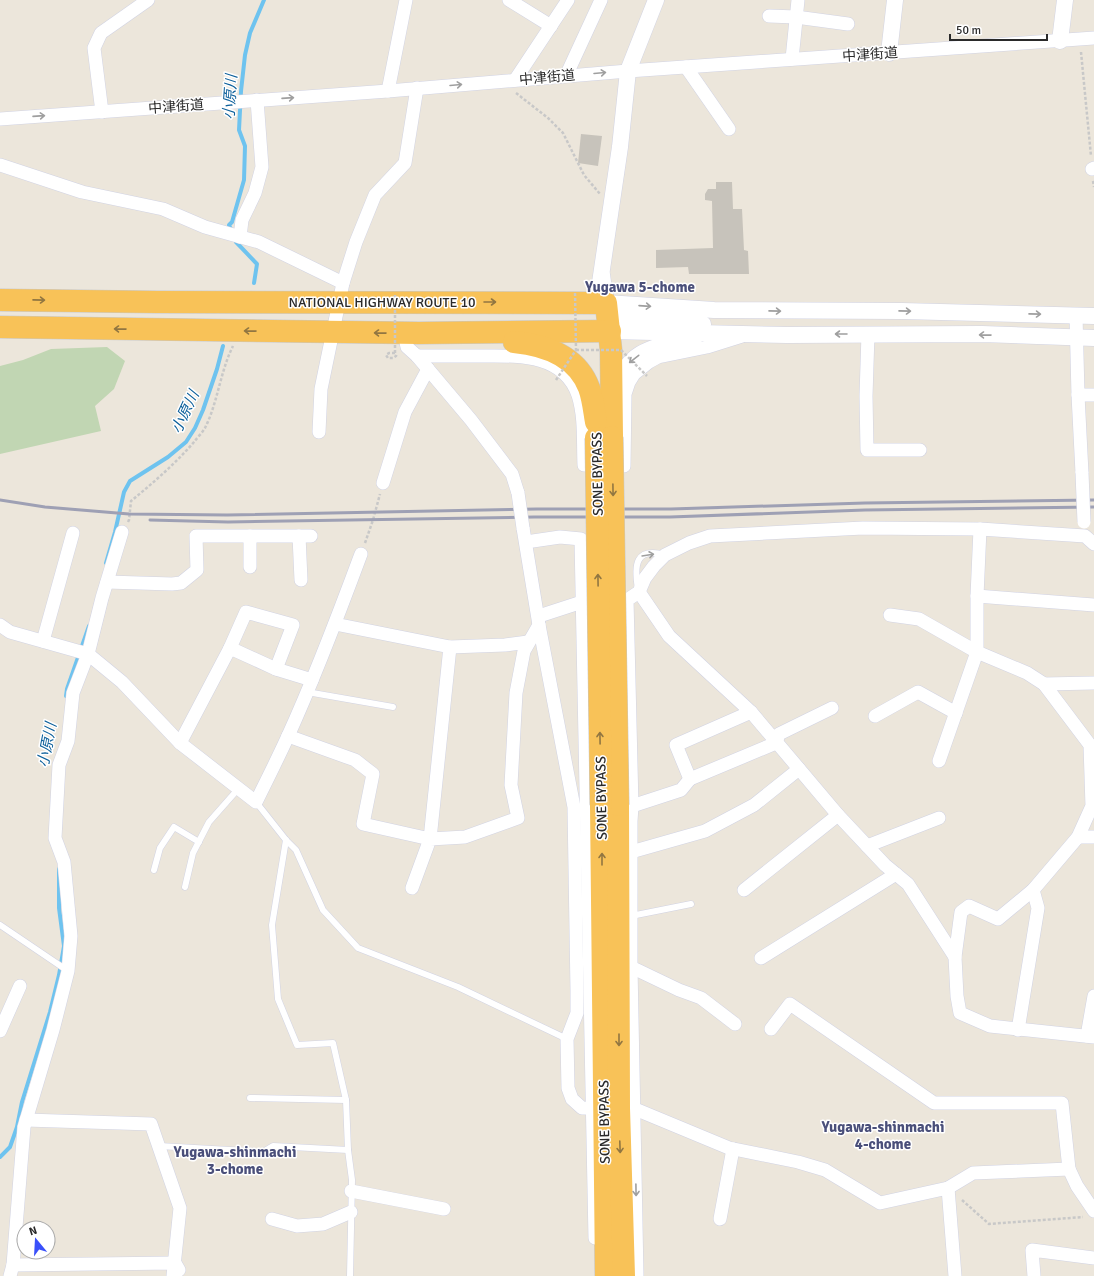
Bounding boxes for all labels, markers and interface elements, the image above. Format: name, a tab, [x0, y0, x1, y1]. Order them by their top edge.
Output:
scale bar	[950, 16, 1047, 42]
text: 50 m	[956, 23, 981, 38]
street label: 中津街道	[842, 44, 899, 65]
street label: 中津街道	[518, 67, 576, 88]
one-way arrow	[593, 69, 606, 77]
water label: 小原川	[219, 72, 241, 120]
one-way arrow	[449, 81, 462, 88]
one-way arrow	[281, 94, 294, 101]
street label: 中津街道	[148, 96, 205, 117]
one-way arrow	[32, 113, 45, 120]
district label: Yugawa 5-chome	[584, 278, 695, 296]
street label: NATIONAL HIGHWAY ROUTE 10	[288, 294, 476, 311]
one-way arrow	[32, 296, 45, 304]
one-way arrow	[483, 298, 496, 306]
one-way arrow	[638, 302, 651, 309]
one-way arrow	[768, 307, 781, 315]
one-way arrow	[898, 308, 911, 315]
one-way arrow	[1028, 310, 1041, 318]
one-way arrow	[114, 325, 127, 333]
one-way arrow	[244, 327, 257, 335]
one-way arrow	[374, 329, 387, 337]
one-way arrow	[835, 330, 848, 338]
one-way arrow	[979, 331, 992, 338]
one-way arrow	[629, 354, 640, 363]
water label: 小原川	[167, 386, 204, 436]
street label: SONE BYPASS	[588, 432, 607, 516]
one-way arrow	[609, 483, 617, 496]
one-way arrow	[641, 551, 654, 559]
one-way arrow	[594, 574, 602, 587]
water label: 小原川	[34, 719, 61, 769]
one-way arrow	[597, 732, 604, 745]
street label: SONE BYPASS	[592, 756, 611, 840]
one-way arrow	[598, 853, 606, 866]
one-way arrow	[615, 1033, 623, 1046]
street label: SONE BYPASS	[595, 1080, 614, 1164]
district label: Yugawa-shinmachi 4-chome	[821, 1118, 944, 1153]
one-way arrow	[616, 1140, 624, 1153]
district label: Yugawa-shinmachi 3-chome	[173, 1143, 296, 1178]
one-way arrow	[632, 1183, 640, 1196]
north arrow	[16, 1220, 56, 1260]
text: N	[27, 1224, 39, 1238]

